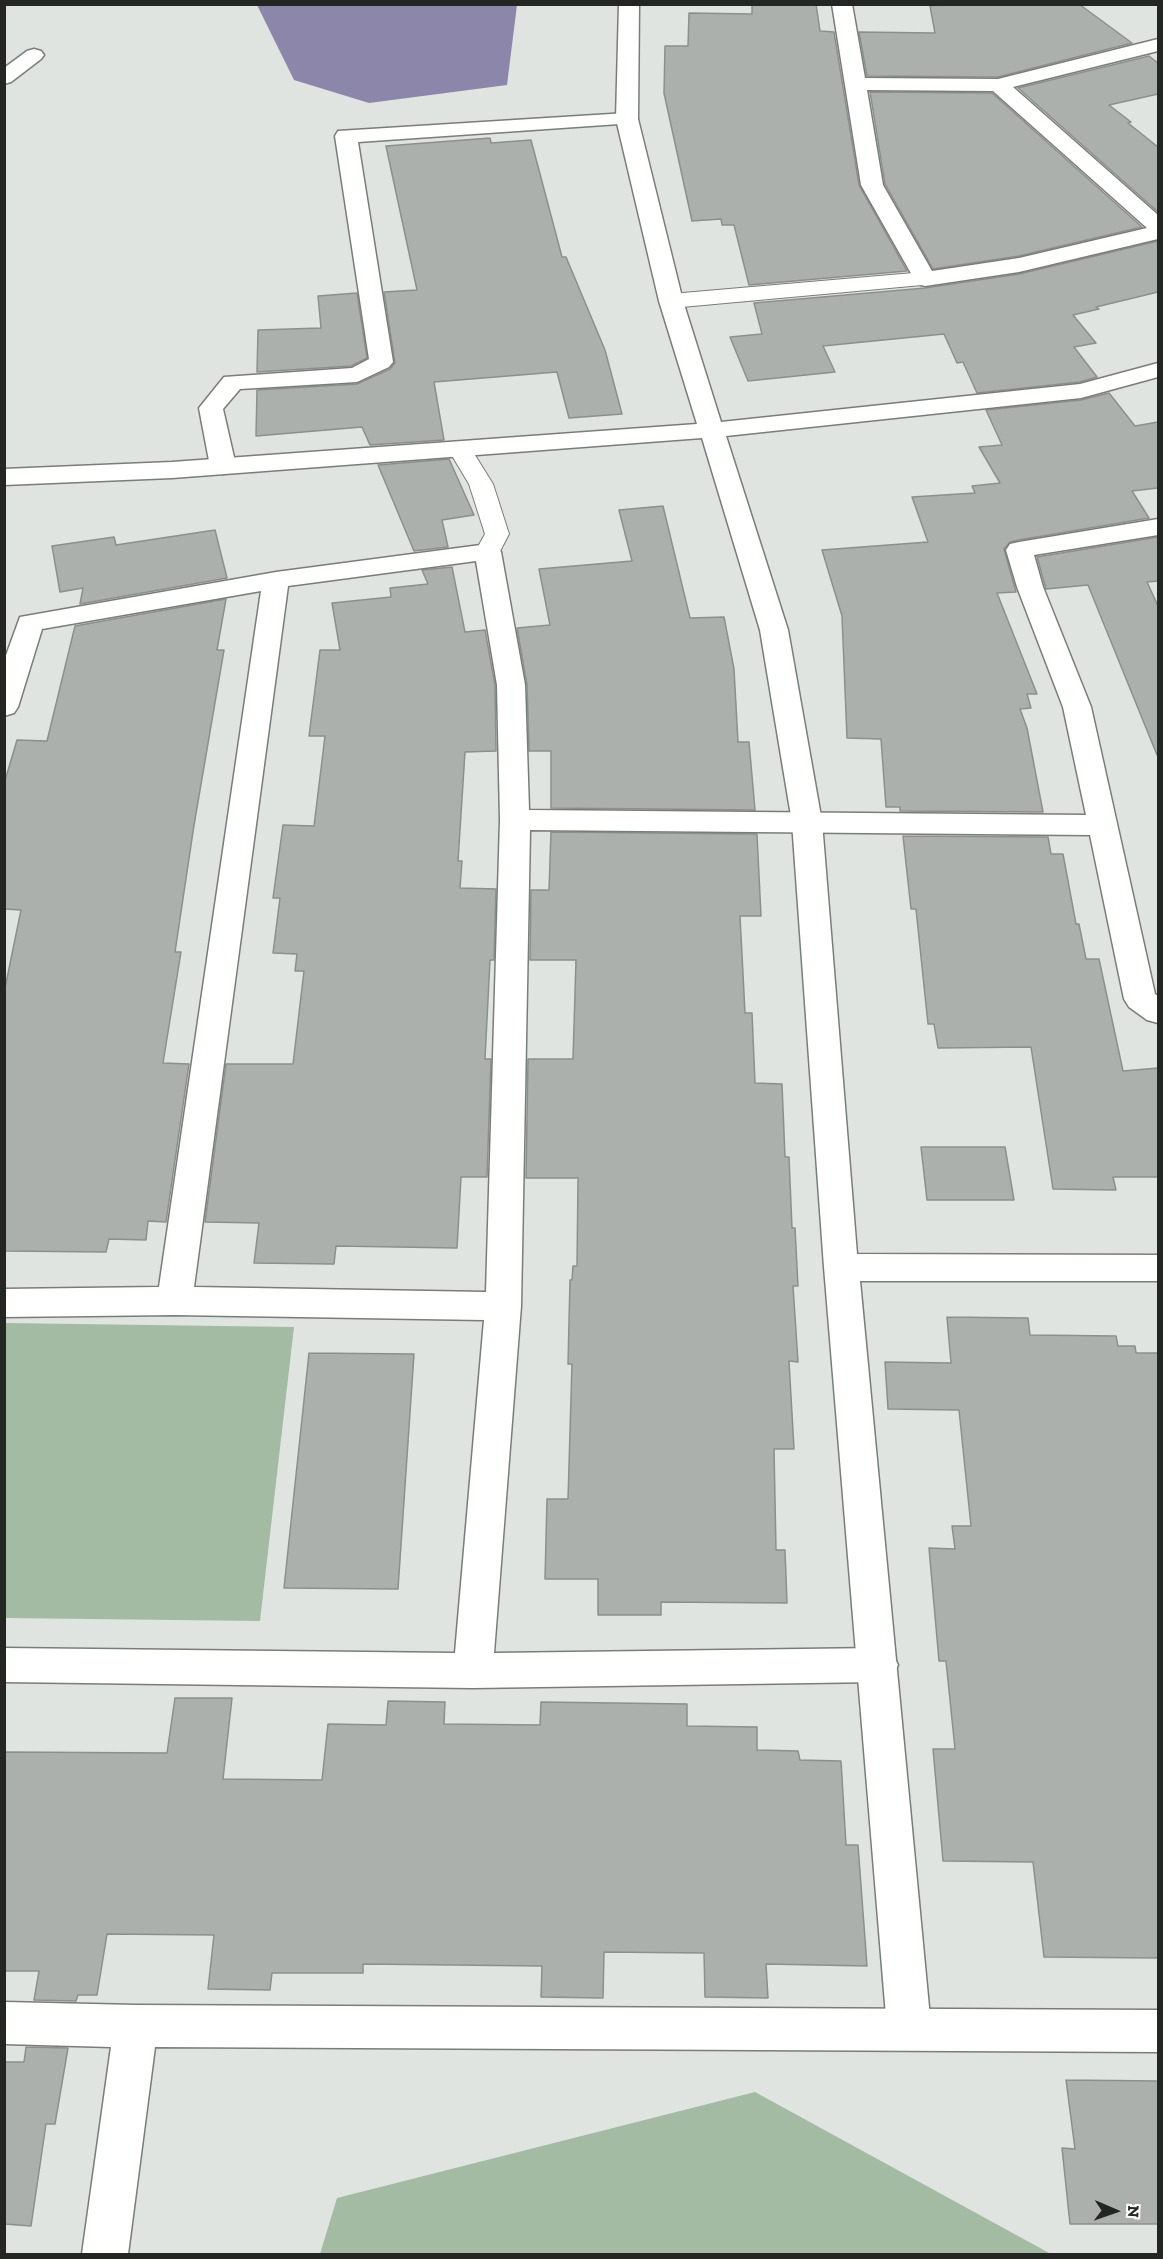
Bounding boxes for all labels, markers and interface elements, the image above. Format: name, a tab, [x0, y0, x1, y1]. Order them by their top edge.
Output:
north arrow	[1085, 2181, 1145, 2241]
text: N	[1124, 2205, 1143, 2218]

